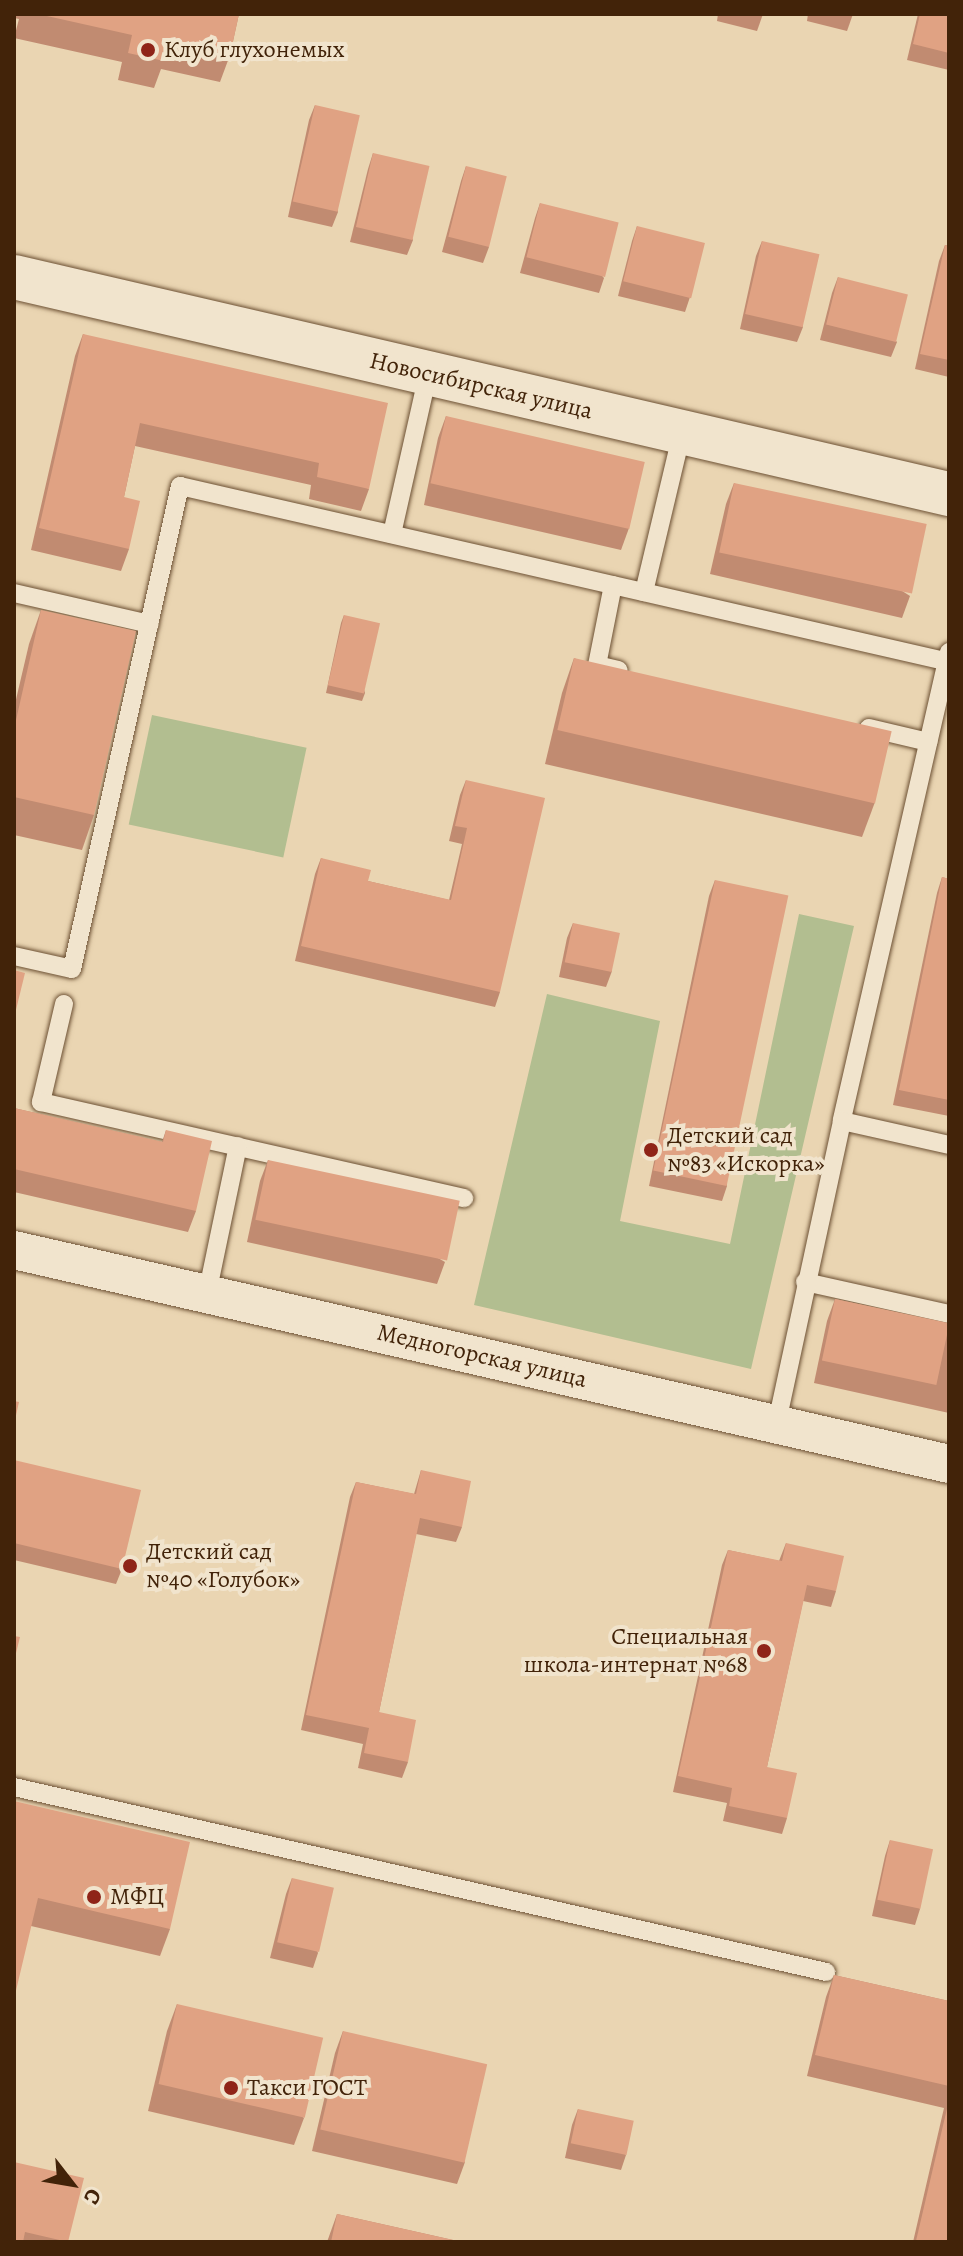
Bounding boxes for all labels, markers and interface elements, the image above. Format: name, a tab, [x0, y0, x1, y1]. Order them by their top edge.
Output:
place label: Клуб глухонемых	[164, 36, 345, 64]
marker: Клуб глухонемых	[139, 41, 157, 59]
street label: Новосибирская улица	[367, 346, 595, 426]
place label: Детский сад №83 «Искорка»	[667, 1122, 824, 1178]
marker: Детский сад №83 «Искорка»	[642, 1141, 660, 1159]
street label: Медногорская улица	[374, 1318, 590, 1394]
place label: Детский сад №40 «Голубок»	[146, 1538, 300, 1594]
marker: Детский сад №40 «Голубок»	[121, 1557, 139, 1575]
place label: Специальная школа-интернат №68	[524, 1623, 748, 1679]
marker: Специальная школа-интернат №68	[755, 1642, 773, 1660]
place label: МФЦ	[110, 1883, 164, 1911]
marker: МФЦ	[85, 1888, 103, 1906]
place label: Такси ГОСТ	[247, 2074, 367, 2102]
marker: Такси ГОСТ	[222, 2079, 240, 2097]
north arrow	[32, 2144, 112, 2224]
text: С	[76, 2183, 109, 2210]

